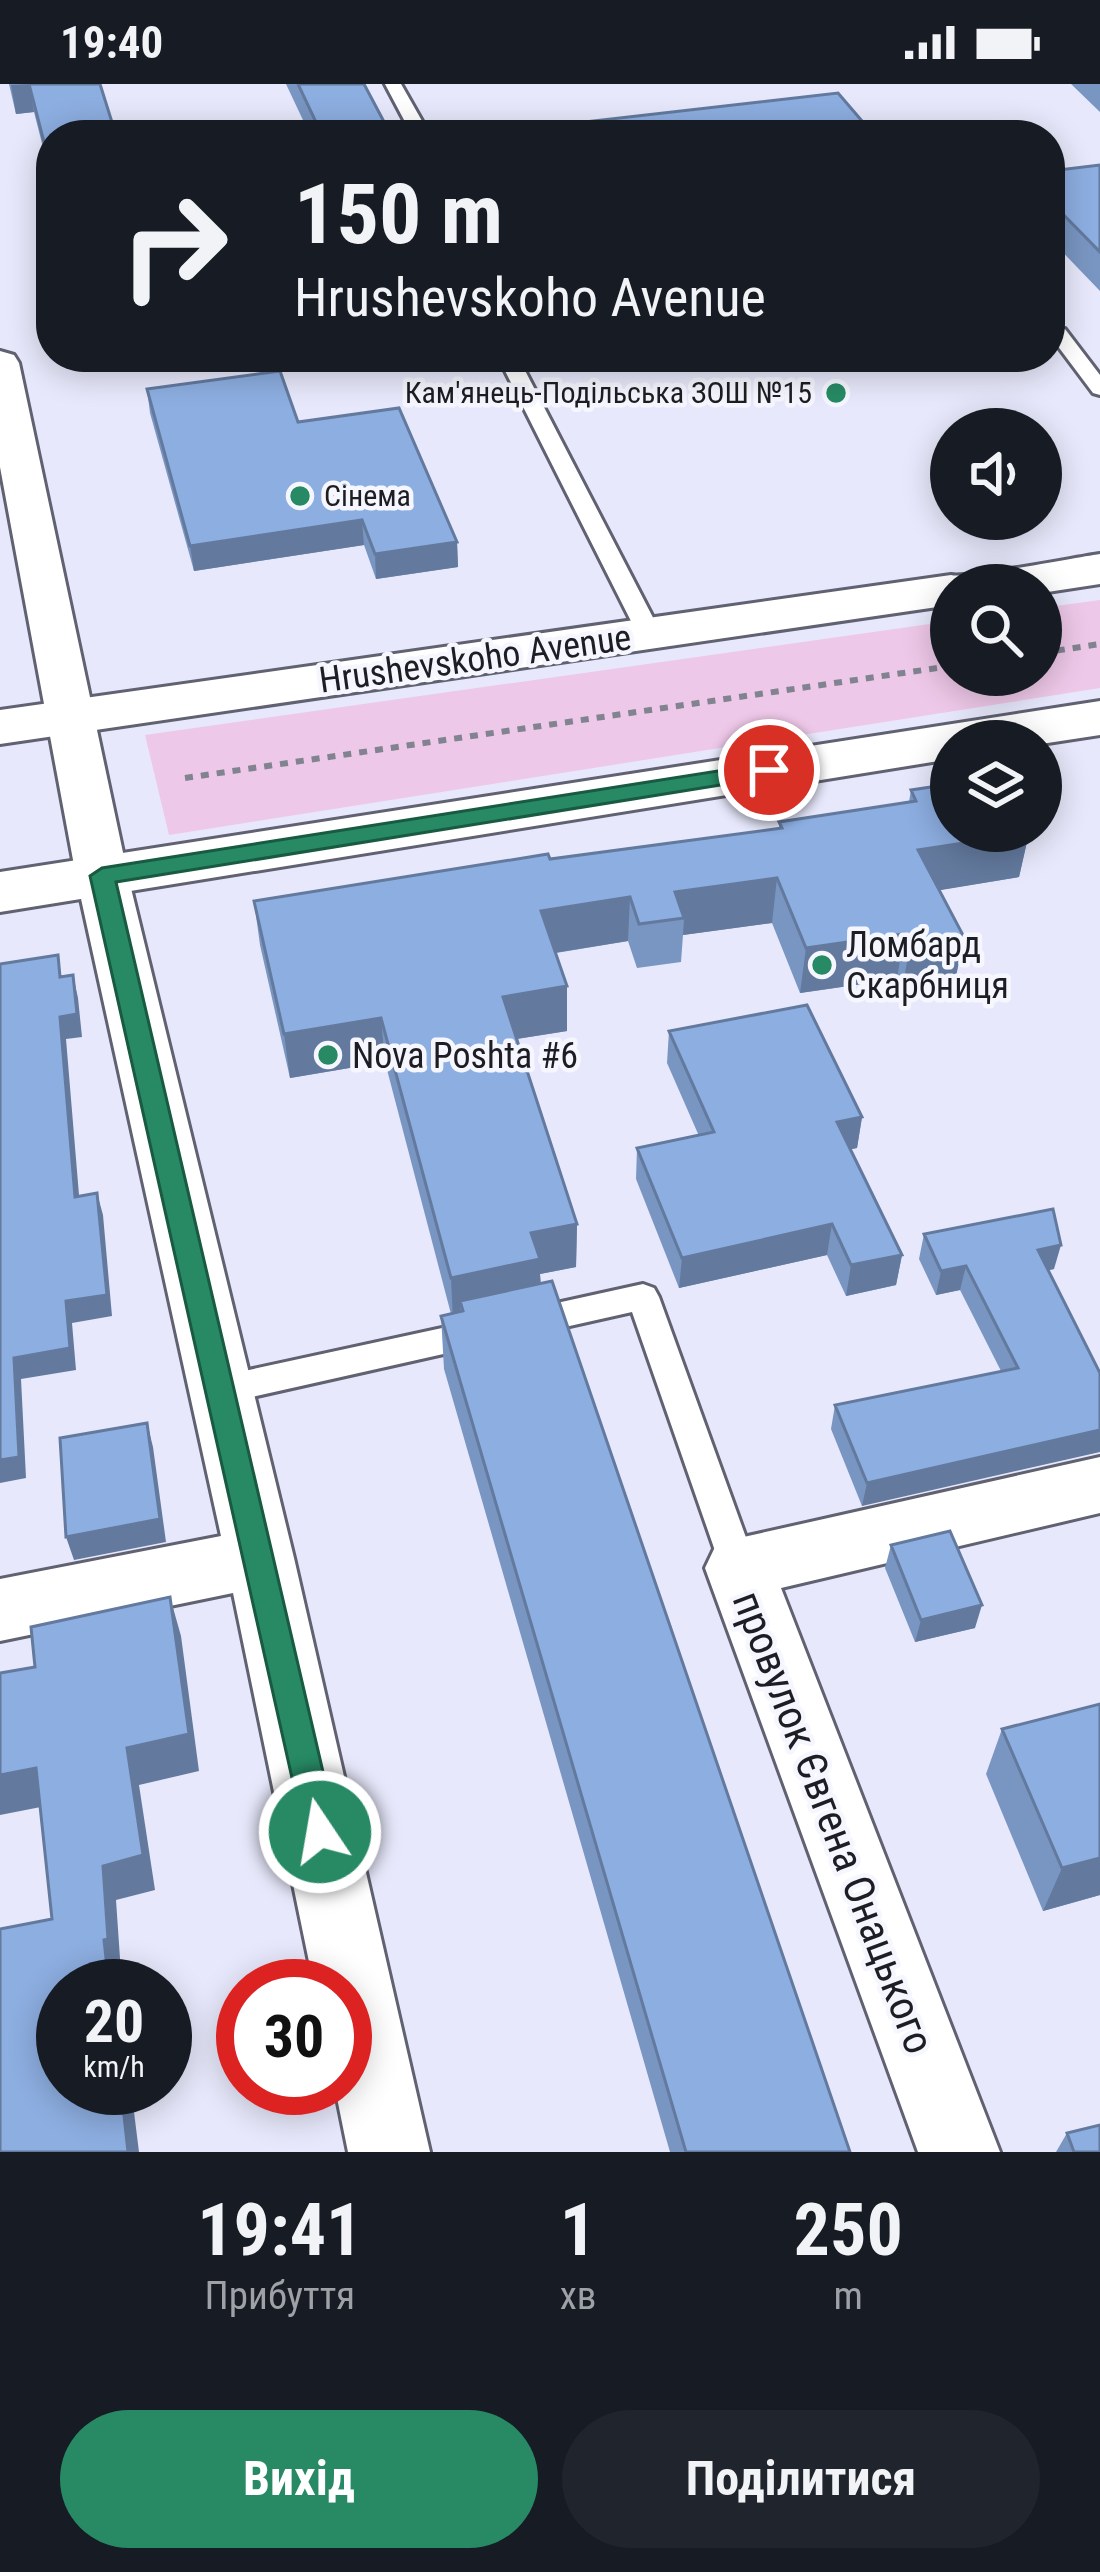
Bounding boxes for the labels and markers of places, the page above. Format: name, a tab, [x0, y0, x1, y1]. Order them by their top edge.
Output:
place label: Кам'янець-Подільська ЗОШ №15	[405, 375, 812, 410]
marker: Кам'янець-Подільська ЗОШ №15	[823, 380, 849, 406]
place label: Сінема	[324, 478, 411, 513]
marker: Сінема	[287, 483, 313, 509]
pin	[718, 719, 820, 821]
place label: Ломбард Скарбниця	[846, 924, 1009, 1007]
marker: Ломбард Скарбниця	[809, 952, 835, 978]
place label: Nova Poshta #6	[352, 1035, 578, 1077]
marker: Nova Poshta #6	[315, 1042, 341, 1068]

